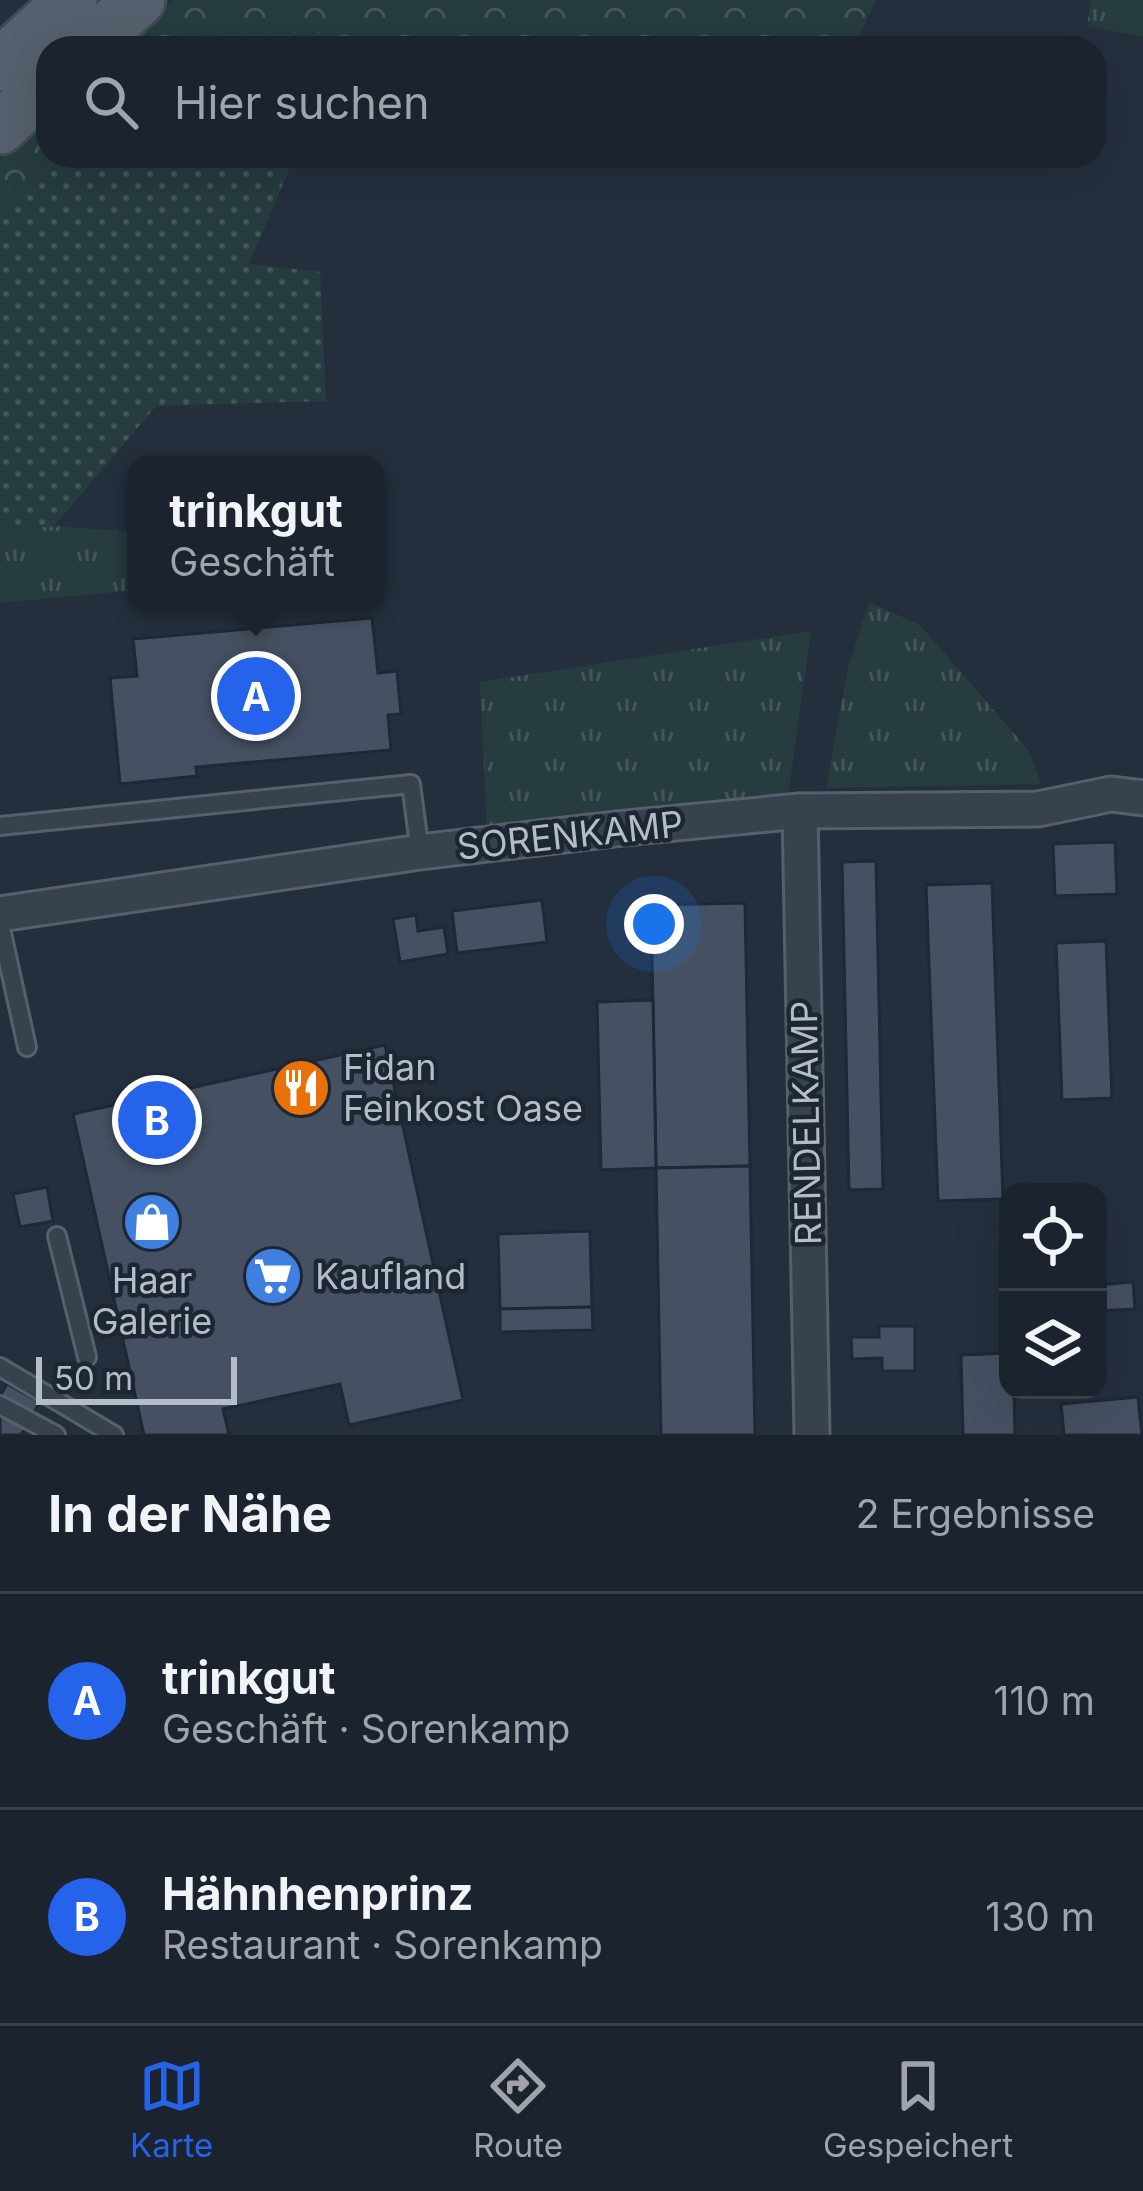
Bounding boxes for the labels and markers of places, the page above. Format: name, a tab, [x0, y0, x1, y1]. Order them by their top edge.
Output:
pin: A	[217, 651, 295, 741]
place label: Fidan Feinkost Oase	[343, 1045, 583, 1130]
restaurant icon: Fidan Feinkost Oase	[270, 1057, 332, 1119]
pin: B	[118, 1075, 196, 1165]
shop icon: Haar Galerie	[121, 1191, 183, 1253]
supermarket icon: Kaufland	[242, 1245, 304, 1307]
place label: Kaufland	[315, 1254, 466, 1298]
place label: Haar Galerie	[92, 1258, 212, 1343]

